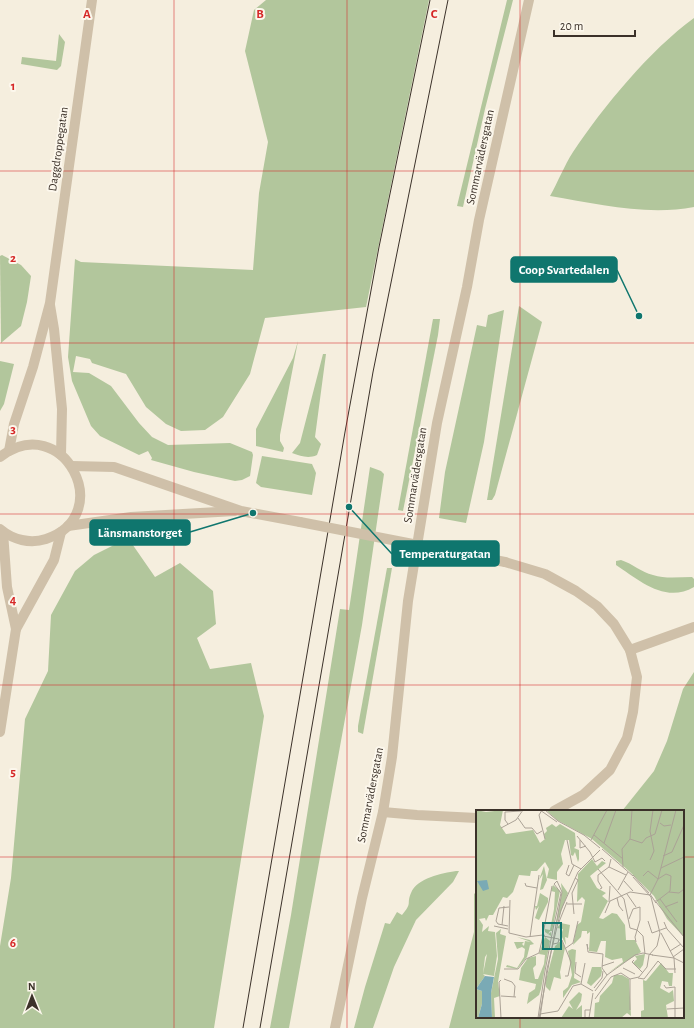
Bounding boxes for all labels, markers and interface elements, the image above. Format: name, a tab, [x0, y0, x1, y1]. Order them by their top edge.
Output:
text: A	[83, 8, 91, 21]
text: B	[256, 8, 264, 21]
text: C	[431, 8, 438, 21]
scale bar	[554, 12, 635, 38]
text: 20 m	[560, 20, 583, 32]
text: 1	[11, 80, 15, 93]
street label: Daggdroppegatan	[46, 106, 70, 192]
street label: Sommarvädersgatan	[464, 108, 496, 206]
text: 2	[10, 252, 16, 265]
callout: Coop Svartedalen	[511, 257, 617, 282]
text: Coop Svartedalen	[519, 264, 609, 277]
text: 3	[10, 423, 16, 436]
street label: Sommarvädersgatan	[401, 426, 429, 524]
callout: Länsmanstorget	[90, 520, 190, 545]
text: Länsmanstorget	[98, 527, 183, 540]
callout: Temperaturgatan	[392, 541, 499, 566]
text: Temperaturgatan	[399, 548, 491, 561]
text: 4	[10, 594, 17, 607]
street label: Sommarvädersgatan	[355, 746, 385, 844]
text: 5	[10, 766, 16, 779]
inset map	[476, 810, 684, 1018]
text: 6	[10, 937, 16, 950]
north arrow	[12, 976, 52, 1016]
text: N	[28, 981, 36, 992]

